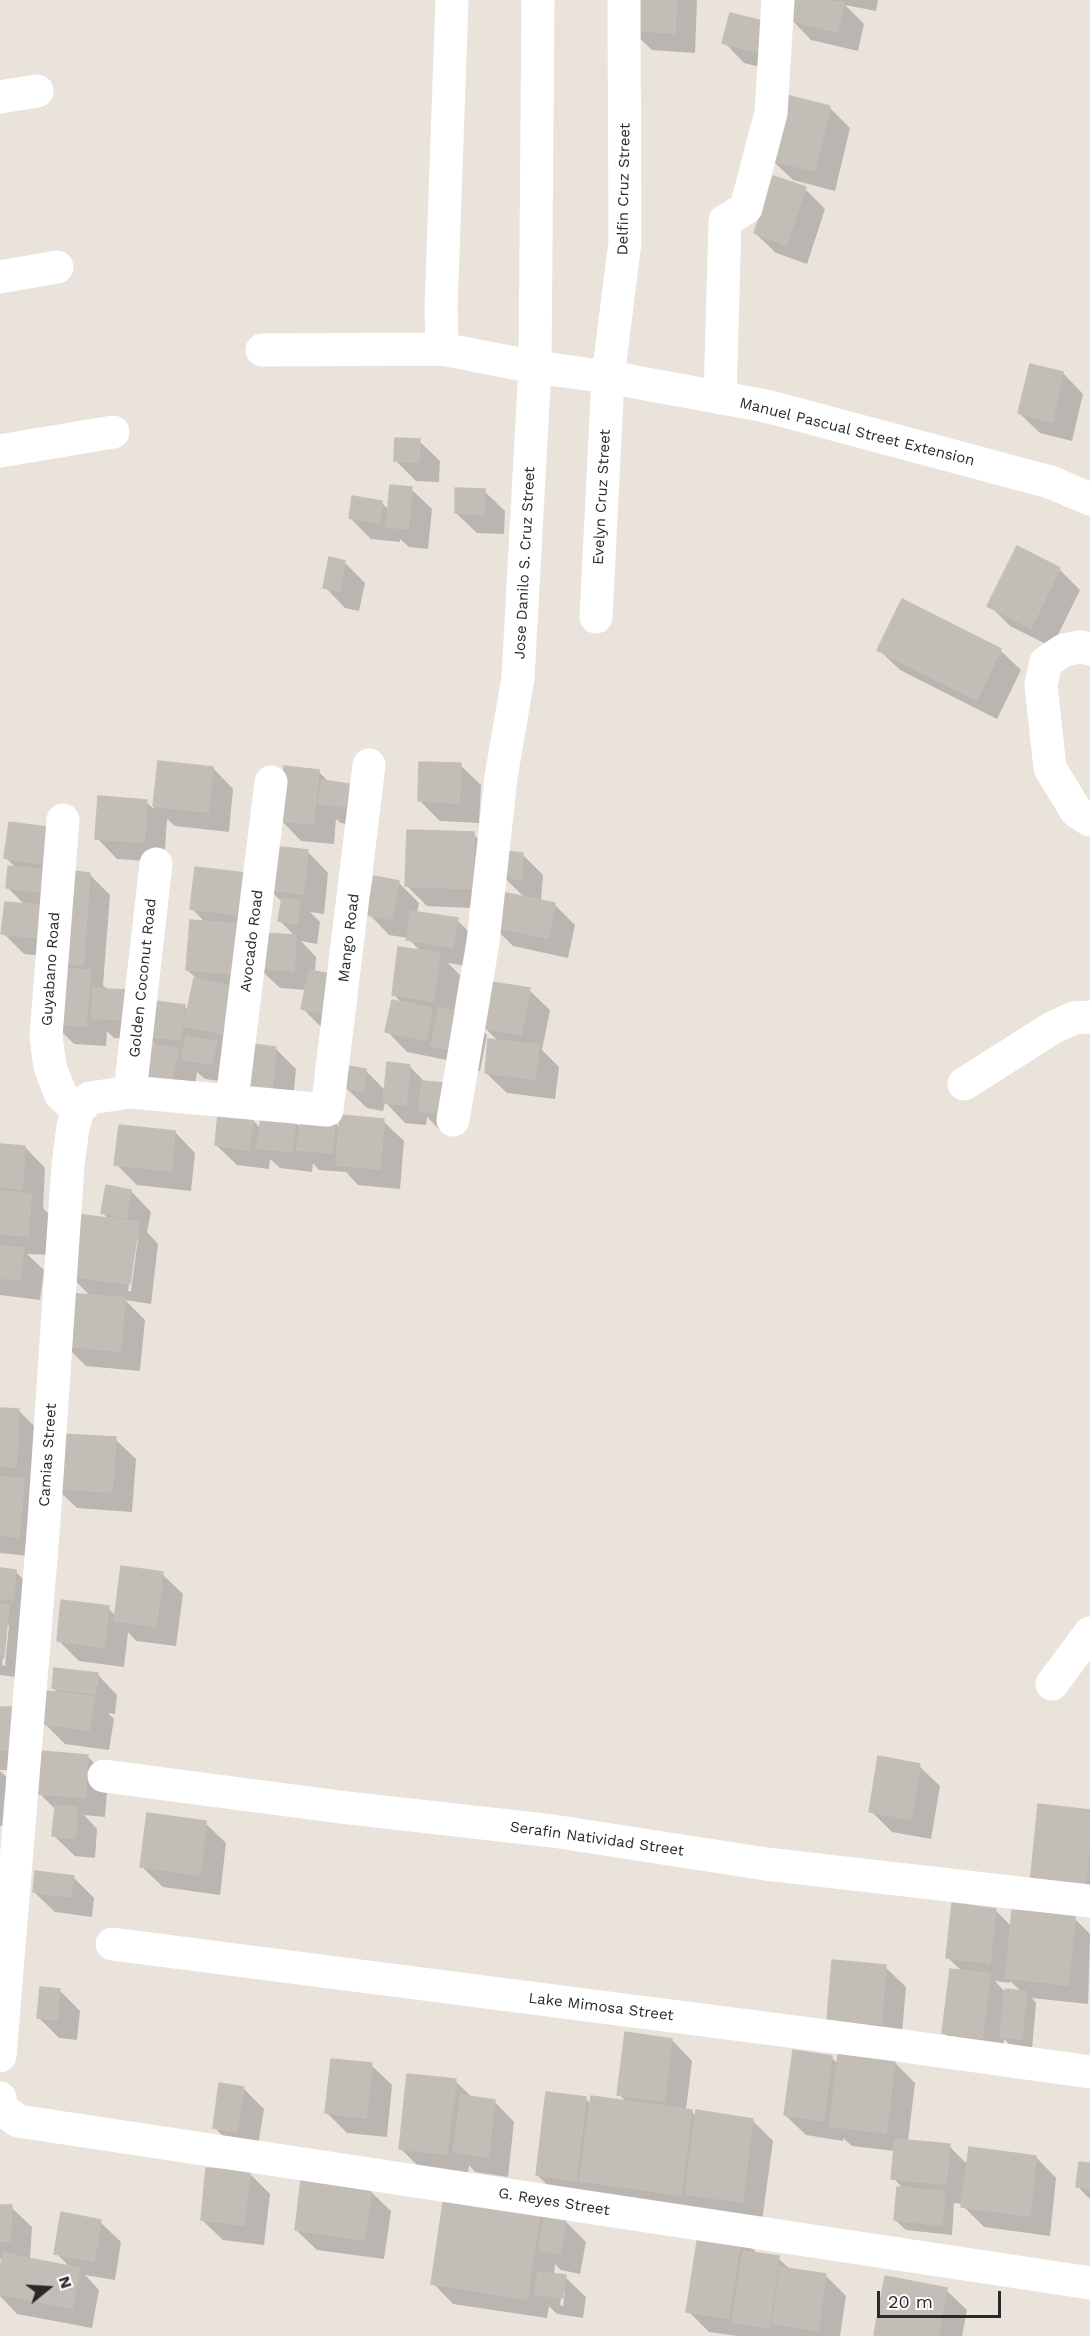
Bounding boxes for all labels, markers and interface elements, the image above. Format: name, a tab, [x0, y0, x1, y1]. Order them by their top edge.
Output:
street label: Delfin Cruz Street	[614, 123, 634, 255]
street label: Manuel Pascual Street Extension	[738, 394, 976, 470]
street label: Evelyn Cruz Street	[589, 429, 615, 565]
street label: Jose Danilo S. Cruz Street	[511, 466, 539, 660]
street label: Avocado Road	[237, 889, 267, 993]
street label: Mango Road	[335, 893, 363, 983]
street label: Golden Coconut Road	[126, 897, 160, 1059]
street label: Guyabano Road	[38, 911, 64, 1027]
street label: Camias Street	[35, 1403, 61, 1507]
street label: Serafin Natividad Street	[509, 1818, 685, 1860]
street label: Lake Mimosa Street	[527, 1989, 675, 2025]
street label: G. Reyes Street	[497, 2184, 611, 2220]
north arrow	[18, 2258, 78, 2318]
text: N	[55, 2274, 76, 2291]
scale bar	[880, 2279, 1004, 2317]
text: 20 m	[888, 2291, 933, 2312]

